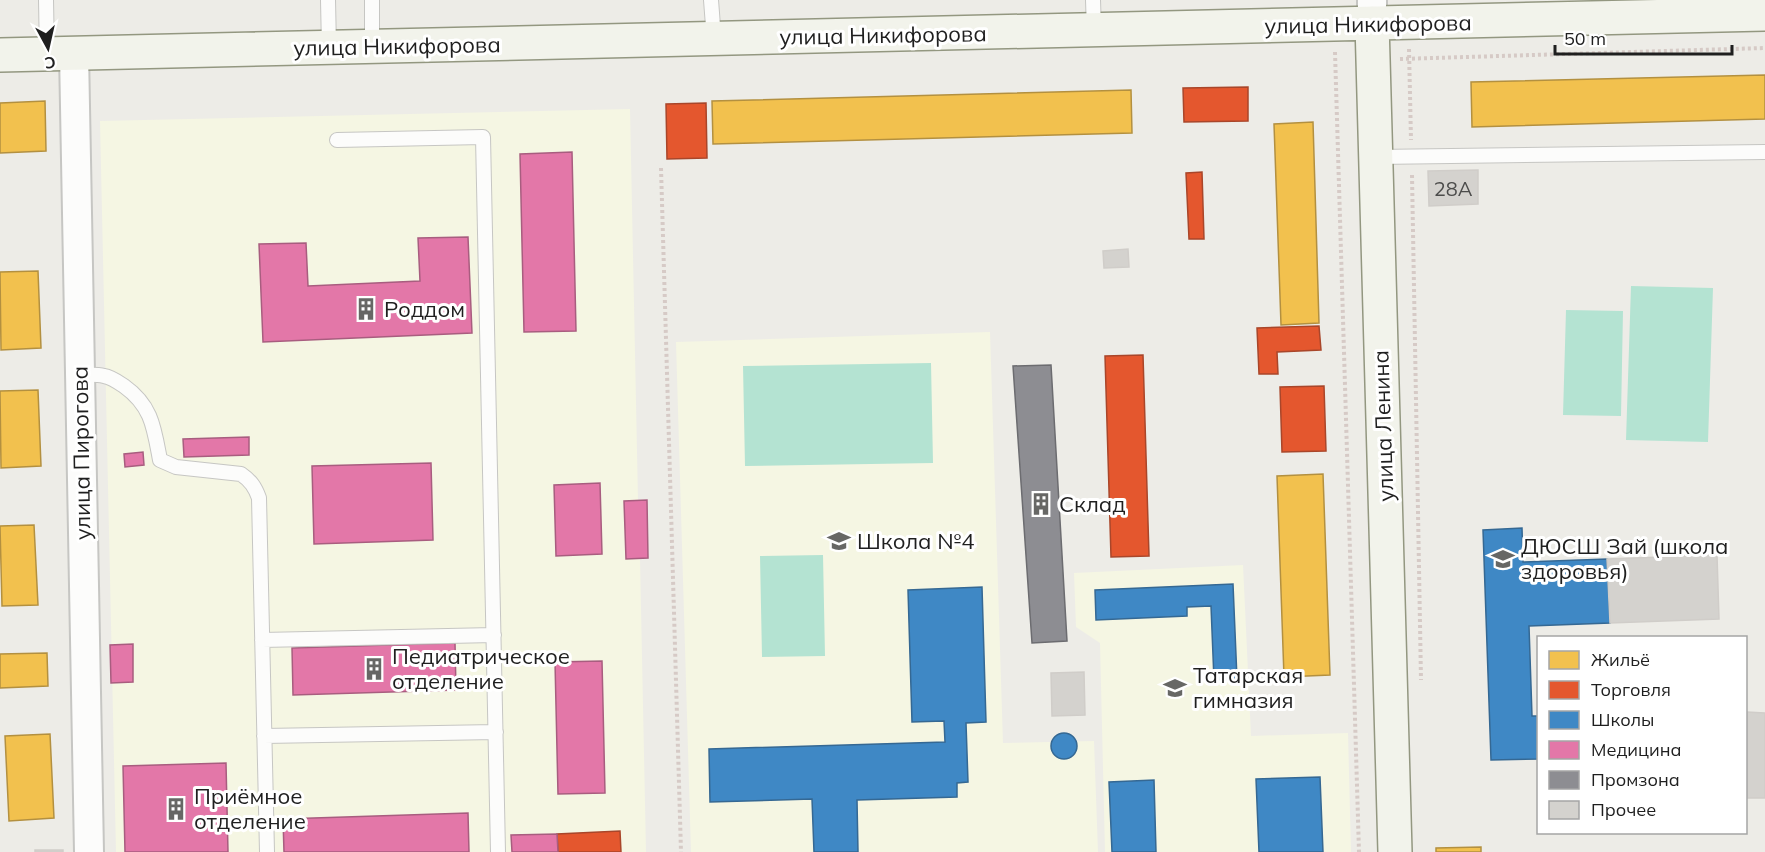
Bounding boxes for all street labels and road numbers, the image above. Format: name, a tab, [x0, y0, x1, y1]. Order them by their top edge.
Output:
street label: улица Никифорова	[1264, 8, 1472, 40]
street label: улица Никифорова	[779, 19, 987, 51]
street label: улица Никифорова	[293, 30, 501, 62]
street label: улица Ленина	[1366, 350, 1400, 502]
street label: улица Пирогова	[65, 366, 97, 540]

